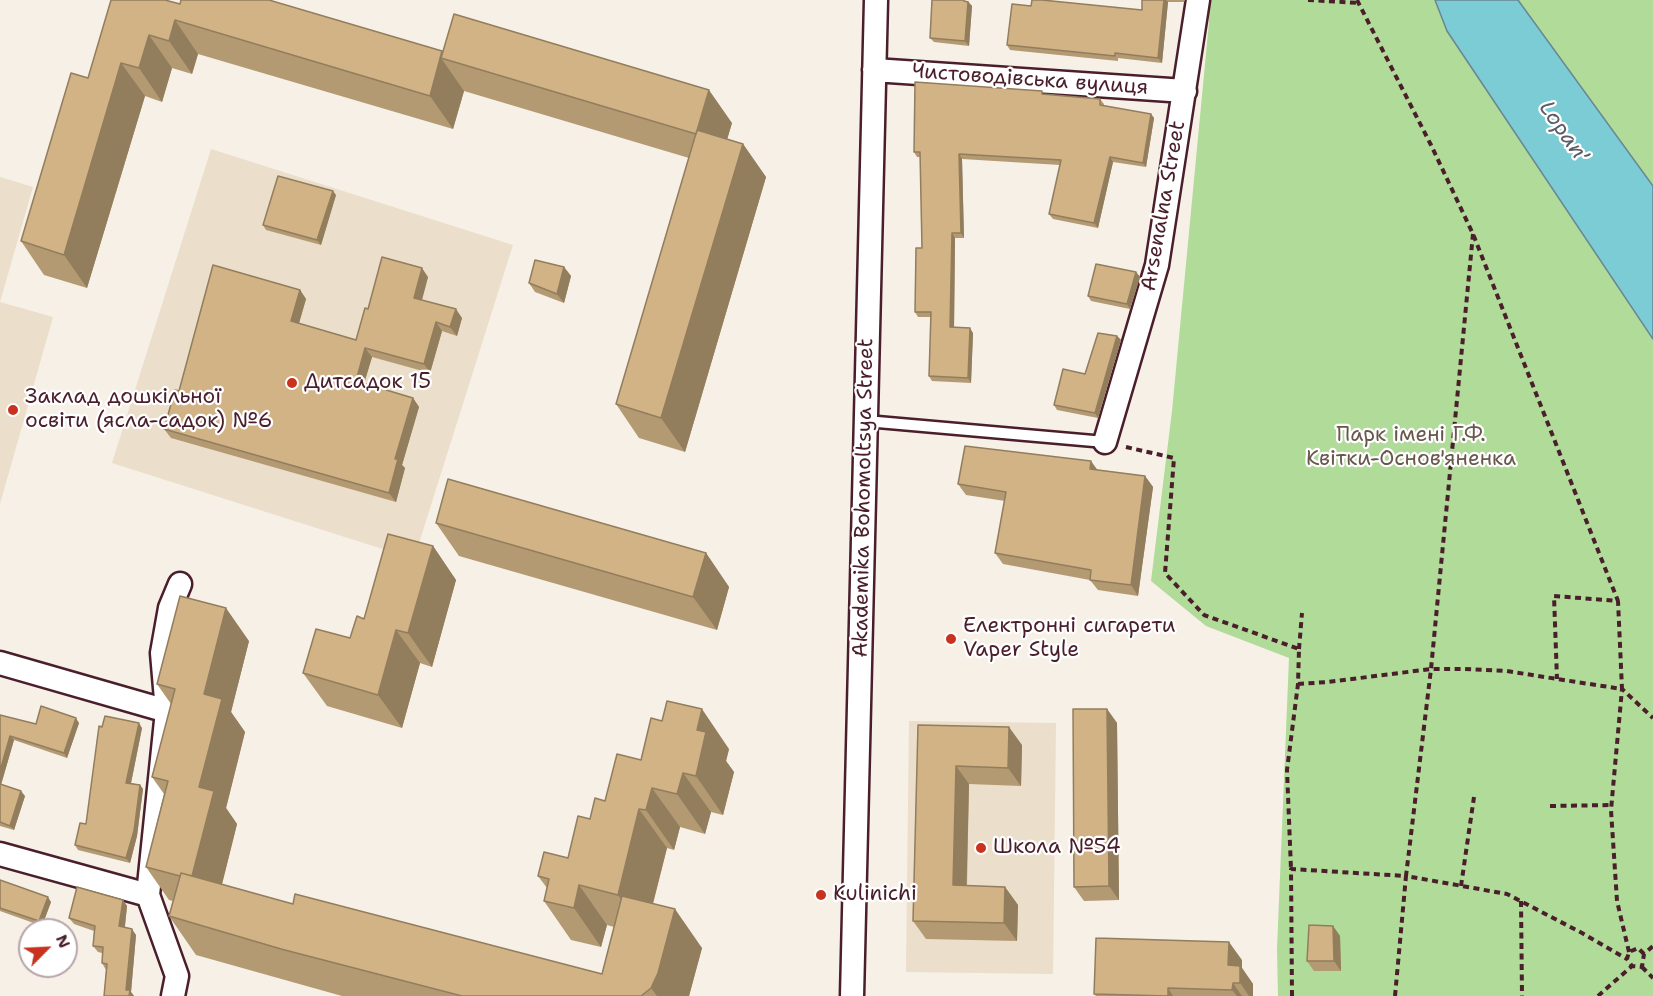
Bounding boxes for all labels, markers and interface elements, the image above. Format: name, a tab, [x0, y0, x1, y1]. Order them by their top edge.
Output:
street label: Чистоводівська вулиця	[911, 59, 1149, 101]
water label: Lopan'	[1532, 96, 1594, 168]
street label: Arsenalna Street	[1137, 119, 1191, 293]
street label: Akademika Bohomoltsya Street	[849, 338, 879, 658]
place label: Дитсадок 15	[304, 370, 431, 396]
marker: Дитсадок 15	[285, 376, 299, 390]
place label: Заклад дошкільної освіти (ясла-садок) №6	[25, 385, 272, 435]
marker: Заклад дошкільної освіти (ясла-садок) №6	[6, 403, 20, 417]
park label: Парк імені Г.Ф. Квітки-Основ'яненка	[1306, 423, 1516, 473]
place label: Електронні сигарети Vaper Style	[963, 614, 1175, 664]
marker: Електронні сигарети Vaper Style	[944, 632, 958, 646]
place label: Школа №54	[993, 835, 1121, 861]
marker: Школа №54	[974, 841, 988, 855]
place label: Kulinichi	[833, 882, 917, 908]
marker: Kulinichi	[814, 888, 828, 902]
north arrow	[18, 918, 78, 978]
text: N	[51, 931, 75, 951]

